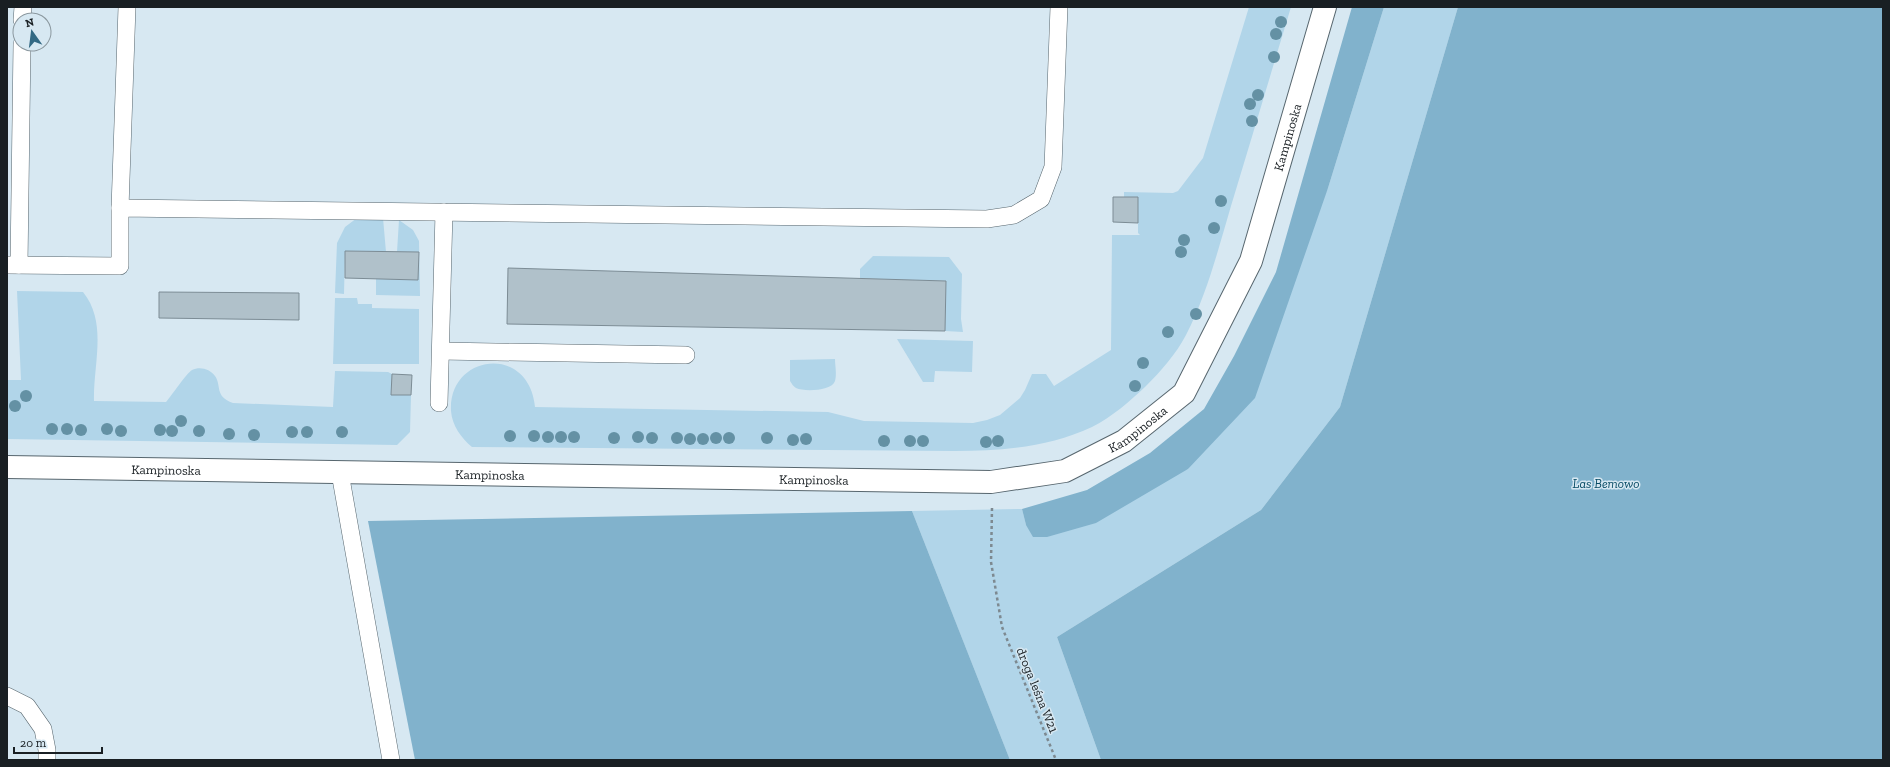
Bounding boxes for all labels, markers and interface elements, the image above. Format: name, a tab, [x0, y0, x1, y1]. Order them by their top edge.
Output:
north arrow	[12, 12, 52, 52]
text: N	[24, 15, 36, 30]
street label: Kampinoska	[1271, 101, 1305, 173]
street label: Kampinoska	[1106, 402, 1171, 456]
street label: Kampinoska	[131, 462, 202, 478]
street label: Kampinoska	[455, 467, 526, 483]
street label: Kampinoska	[779, 472, 850, 488]
park label: Las Bemowo	[1573, 476, 1639, 491]
street label: droga leśna W21	[1014, 645, 1061, 735]
scale bar	[14, 729, 102, 755]
text: 20 m	[20, 736, 47, 750]

